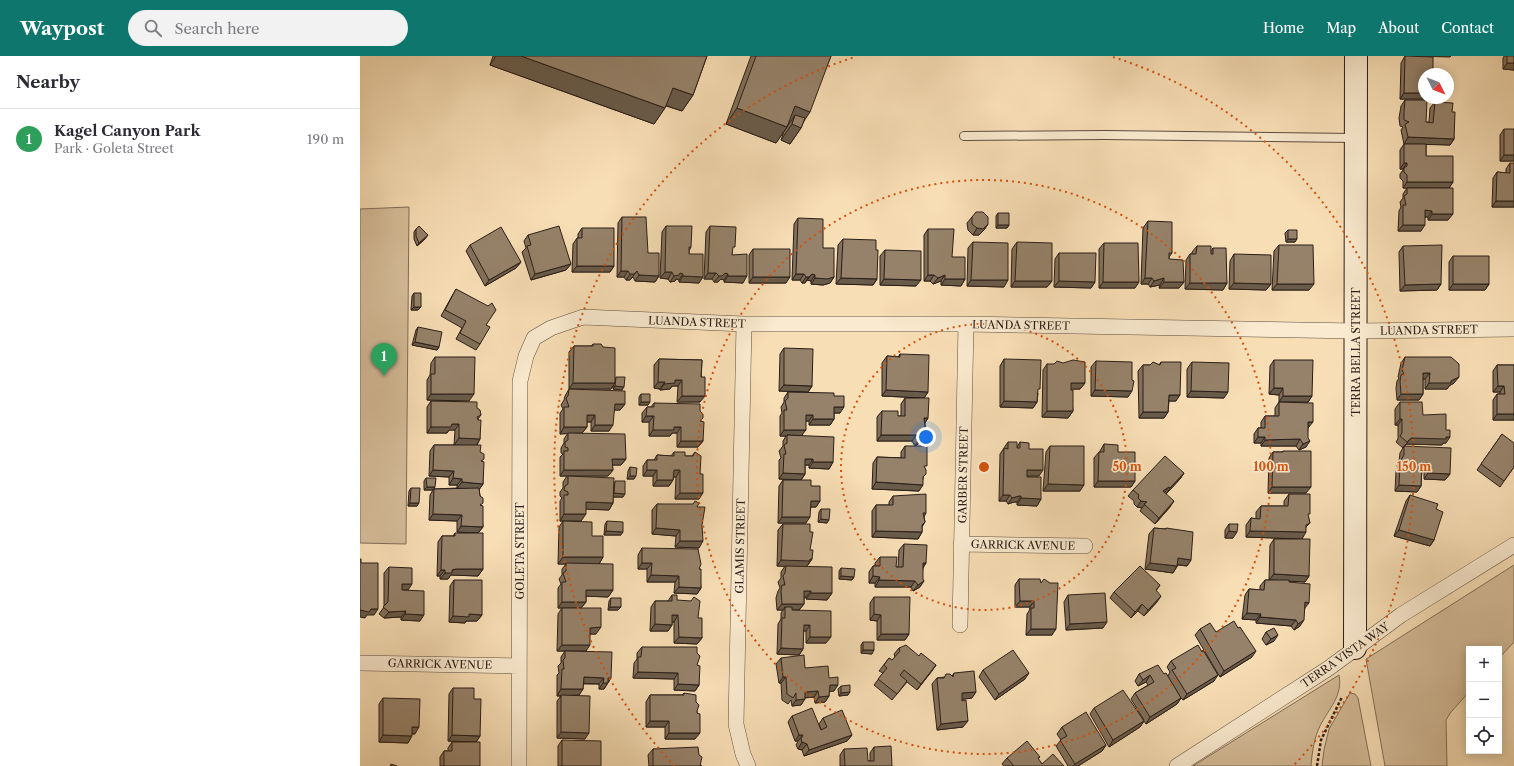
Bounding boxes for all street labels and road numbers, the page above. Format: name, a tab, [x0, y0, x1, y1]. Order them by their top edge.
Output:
street label: TERRA BELLA STREET	[1349, 287, 1363, 417]
street label: LUANDA STREET	[648, 313, 747, 331]
street label: LUANDA STREET	[972, 317, 1071, 333]
street label: LUANDA STREET	[1380, 322, 1479, 338]
street label: GARBER STREET	[955, 426, 971, 524]
street label: GLAMIS STREET	[732, 497, 748, 594]
street label: GOLETA STREET	[513, 502, 527, 600]
street label: GARRICK AVENUE	[971, 537, 1076, 553]
street label: TERRA VISTA WAY	[1298, 619, 1392, 691]
street label: GARRICK AVENUE	[388, 656, 493, 672]

